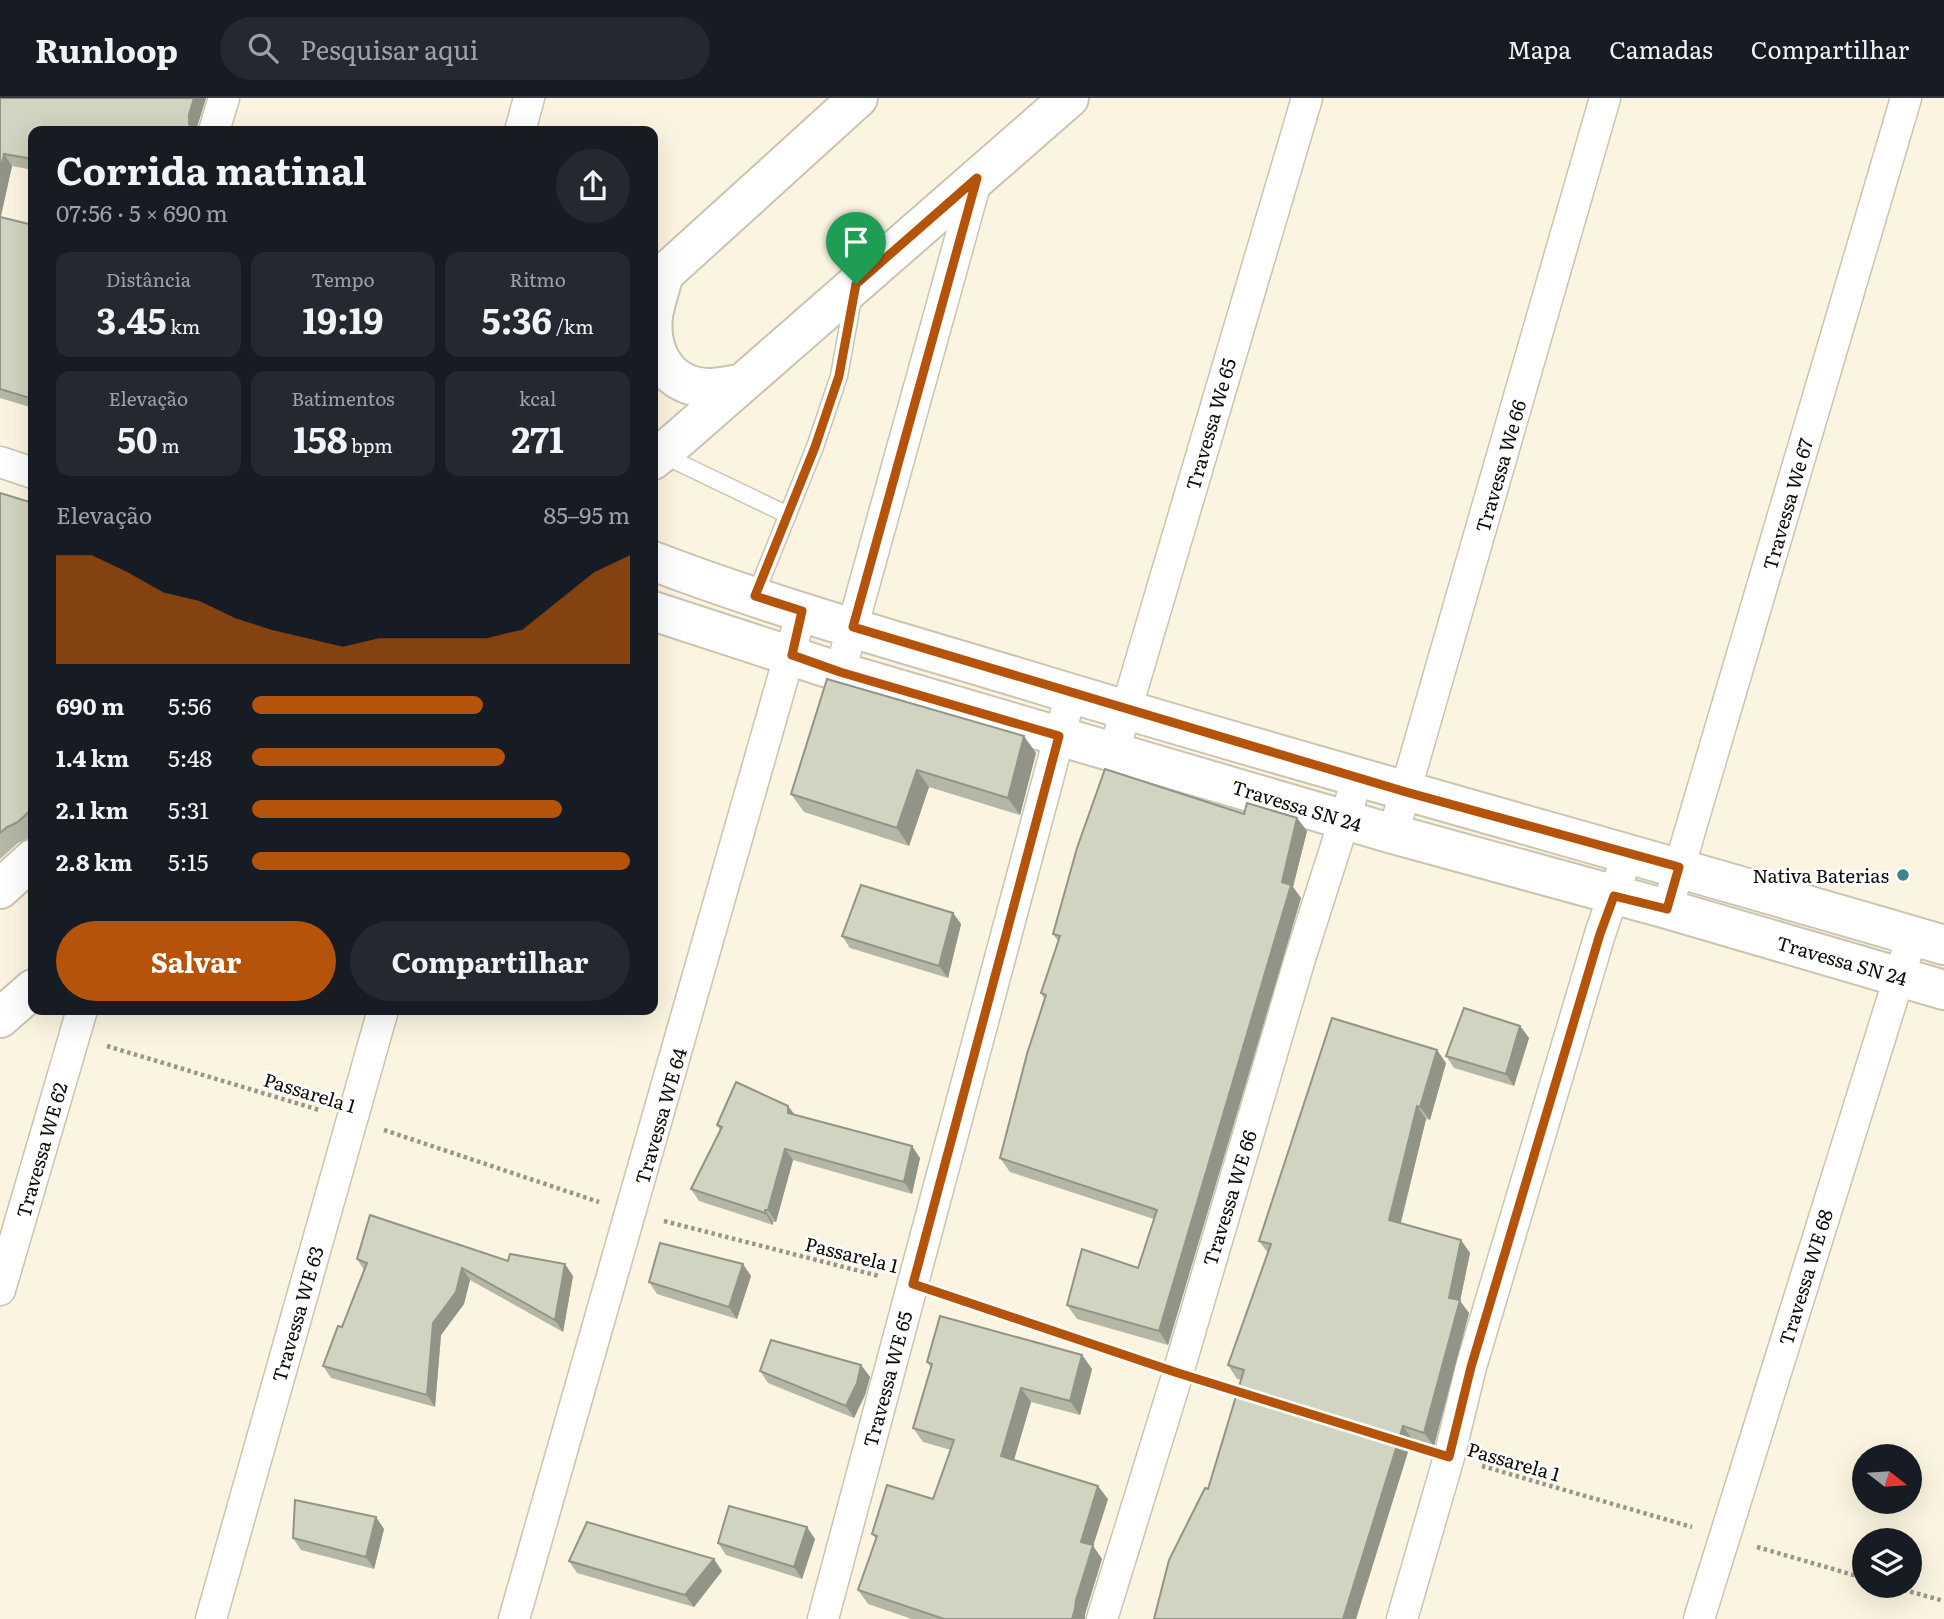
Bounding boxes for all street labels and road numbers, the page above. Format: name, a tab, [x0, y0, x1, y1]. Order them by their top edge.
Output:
street label: Travessa We 65	[1178, 354, 1242, 493]
street label: Travessa We 66	[1468, 396, 1532, 536]
street label: Travessa We 67	[1755, 434, 1819, 573]
street label: Travessa SN 24	[1228, 772, 1366, 838]
street label: Travessa SN 24	[1773, 928, 1911, 992]
street label: Travessa WE 64	[627, 1044, 693, 1188]
street label: Passarela 1	[260, 1065, 360, 1119]
street label: Travessa WE 62	[8, 1079, 74, 1221]
street label: Travessa WE 66	[1195, 1127, 1263, 1269]
street label: Travessa WE 68	[1771, 1206, 1839, 1348]
street label: Passarela 1	[802, 1229, 902, 1279]
street label: Travessa WE 63	[264, 1242, 330, 1386]
street label: Travessa WE 65	[855, 1307, 919, 1450]
street label: Passarela 1	[1464, 1434, 1564, 1488]

